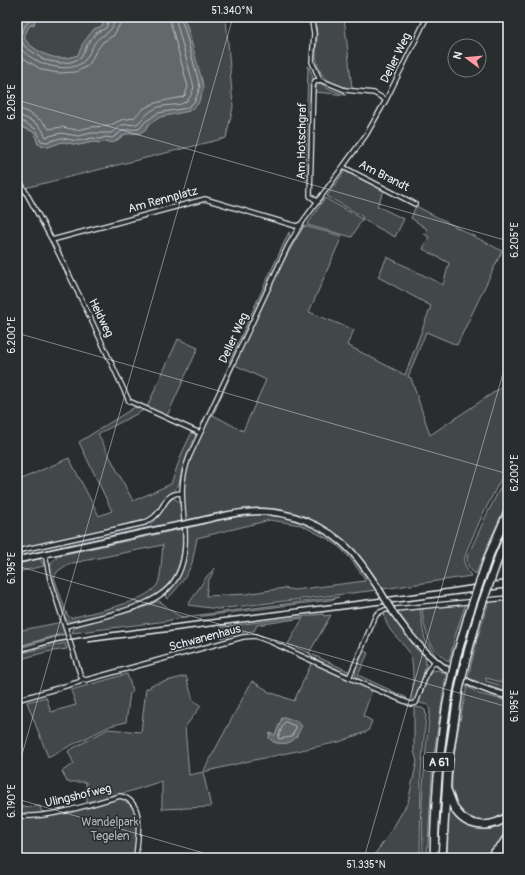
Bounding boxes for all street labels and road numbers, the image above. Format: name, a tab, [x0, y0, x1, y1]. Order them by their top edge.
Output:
street label: Deller Weg	[377, 30, 415, 86]
street label: Am Hotschgraf	[294, 102, 310, 180]
street label: Am Brandt	[356, 157, 412, 195]
street label: Am Rennplatz	[126, 183, 200, 217]
street label: Heidweg	[85, 296, 117, 340]
street label: Deller Weg	[216, 310, 252, 366]
street label: Schwanenhaus	[167, 621, 243, 655]
road number: A 61	[424, 753, 454, 771]
street label: Ulingshofweg	[43, 781, 113, 811]

